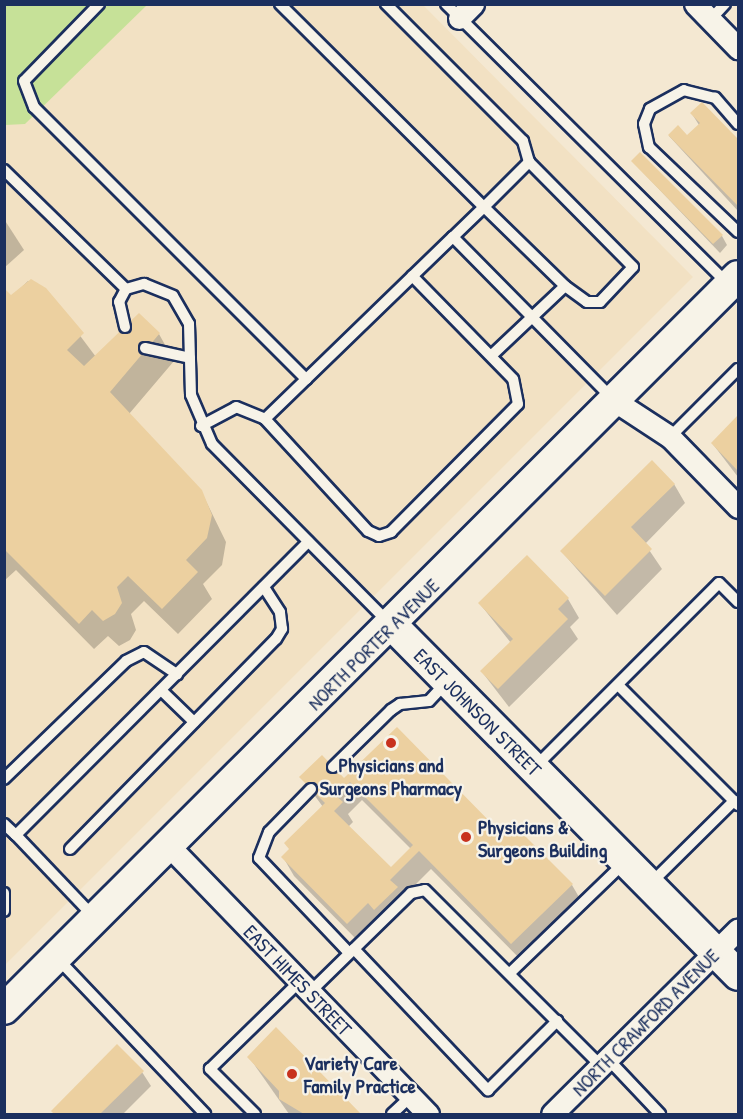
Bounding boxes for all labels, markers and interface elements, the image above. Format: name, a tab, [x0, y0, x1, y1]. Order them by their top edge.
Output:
street label: NORTH PORTER AVENUE	[302, 573, 444, 715]
street label: EAST JOHNSON STREET	[409, 643, 547, 781]
marker: Physicians and Surgeons Pharmacy	[384, 736, 398, 750]
place label: Physicians and Surgeons Pharmacy	[320, 752, 462, 799]
place label: Physicians & Surgeons Building	[478, 814, 607, 861]
marker: Physicians & Surgeons Building	[459, 830, 473, 844]
street label: EAST HIMES STREET	[239, 920, 357, 1040]
street label: NORTH CRAWFORD AVENUE	[566, 943, 724, 1101]
place label: Variety Care Family Practice	[304, 1050, 416, 1097]
marker: Variety Care Family Practice	[285, 1067, 299, 1081]

